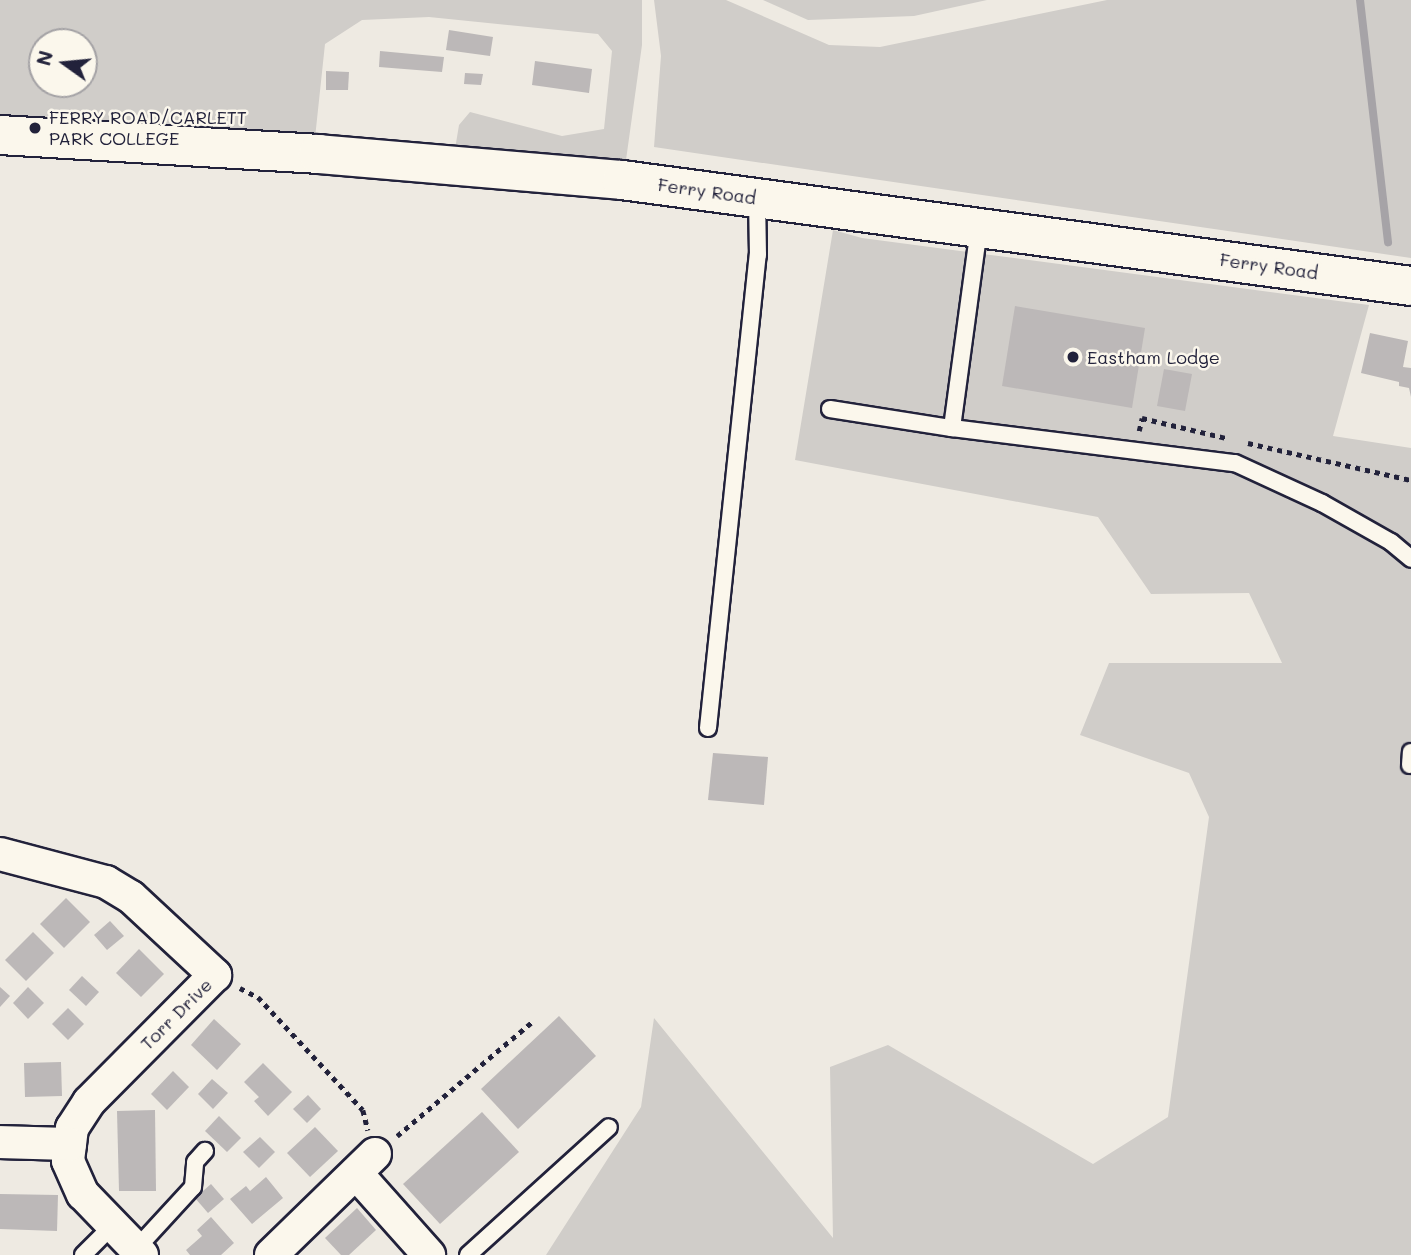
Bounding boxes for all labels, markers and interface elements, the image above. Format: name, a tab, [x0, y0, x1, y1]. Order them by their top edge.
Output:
north arrow	[28, 28, 98, 98]
text: N	[30, 48, 58, 68]
place label: FERRY ROAD/CARLETT PARK COLLEGE	[49, 107, 247, 150]
marker: FERRY ROAD/CARLETT PARK COLLEGE	[27, 120, 43, 136]
street label: Ferry Road	[656, 173, 758, 209]
street label: Ferry Road	[1218, 248, 1320, 284]
place label: Eastham Lodge	[1087, 346, 1220, 368]
marker: Eastham Lodge	[1065, 349, 1081, 365]
street label: Torr Drive	[136, 974, 216, 1054]

